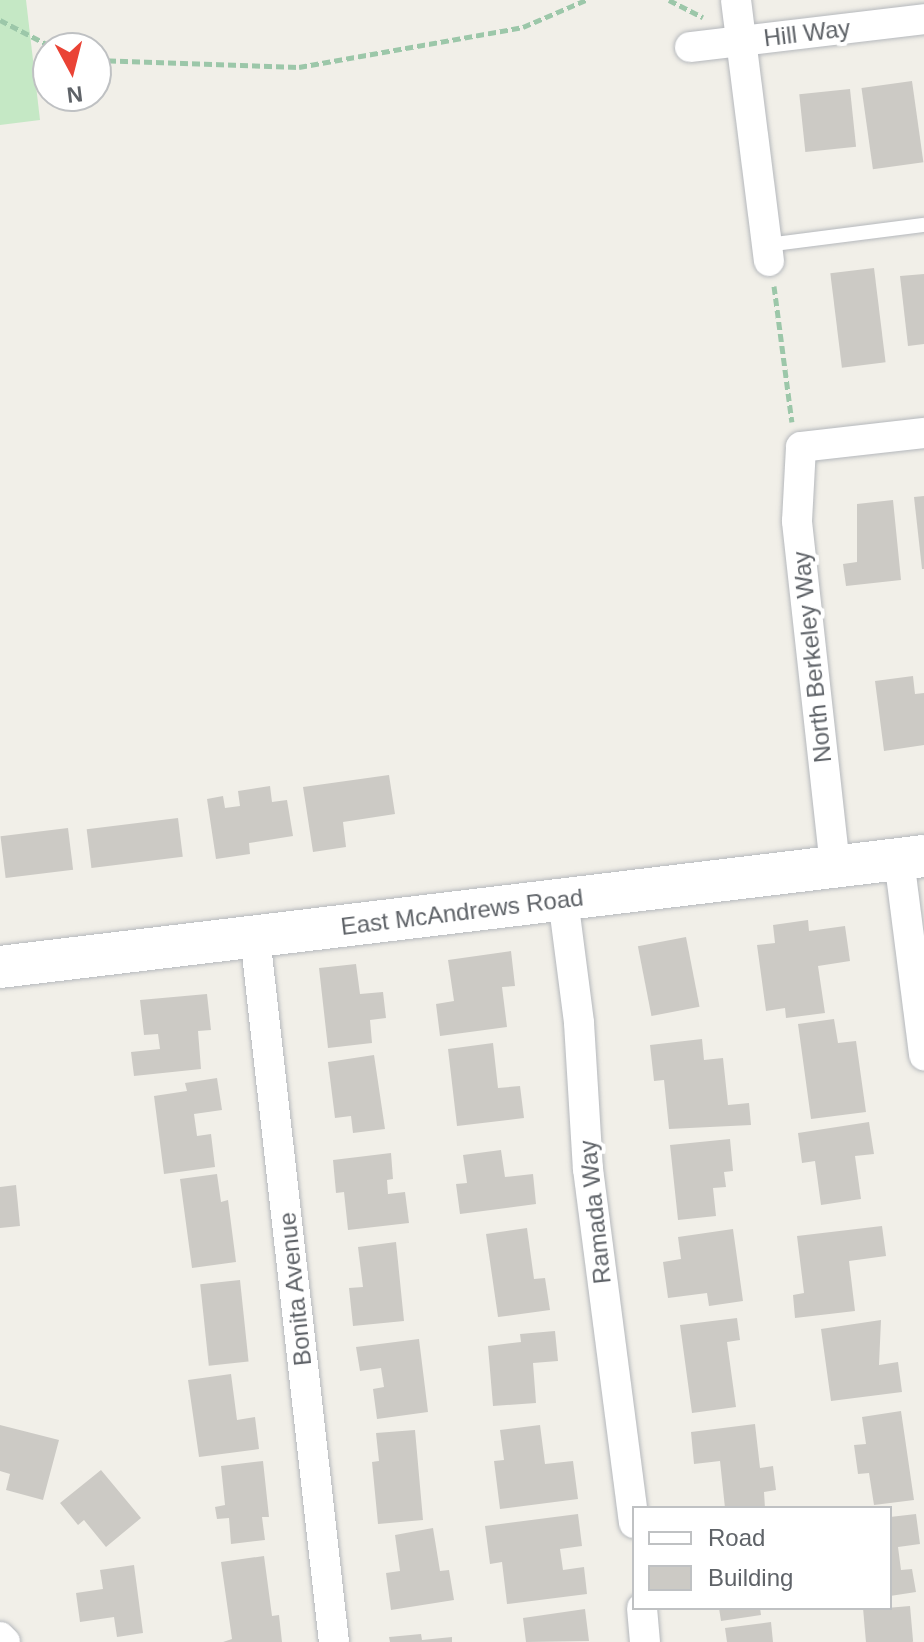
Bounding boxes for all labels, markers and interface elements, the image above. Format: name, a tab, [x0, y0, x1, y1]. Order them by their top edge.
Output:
street label: Hill Way	[762, 13, 852, 53]
north arrow	[32, 32, 112, 112]
text: N	[65, 81, 84, 108]
street label: North Berkeley Way	[787, 550, 837, 764]
street label: East McAndrews Road	[339, 883, 585, 941]
street label: Ramada Way	[573, 1139, 617, 1285]
street label: Bonita Avenue	[273, 1210, 317, 1368]
legend	[632, 1506, 892, 1610]
text: Road	[708, 1524, 765, 1551]
text: Building	[708, 1564, 793, 1591]

